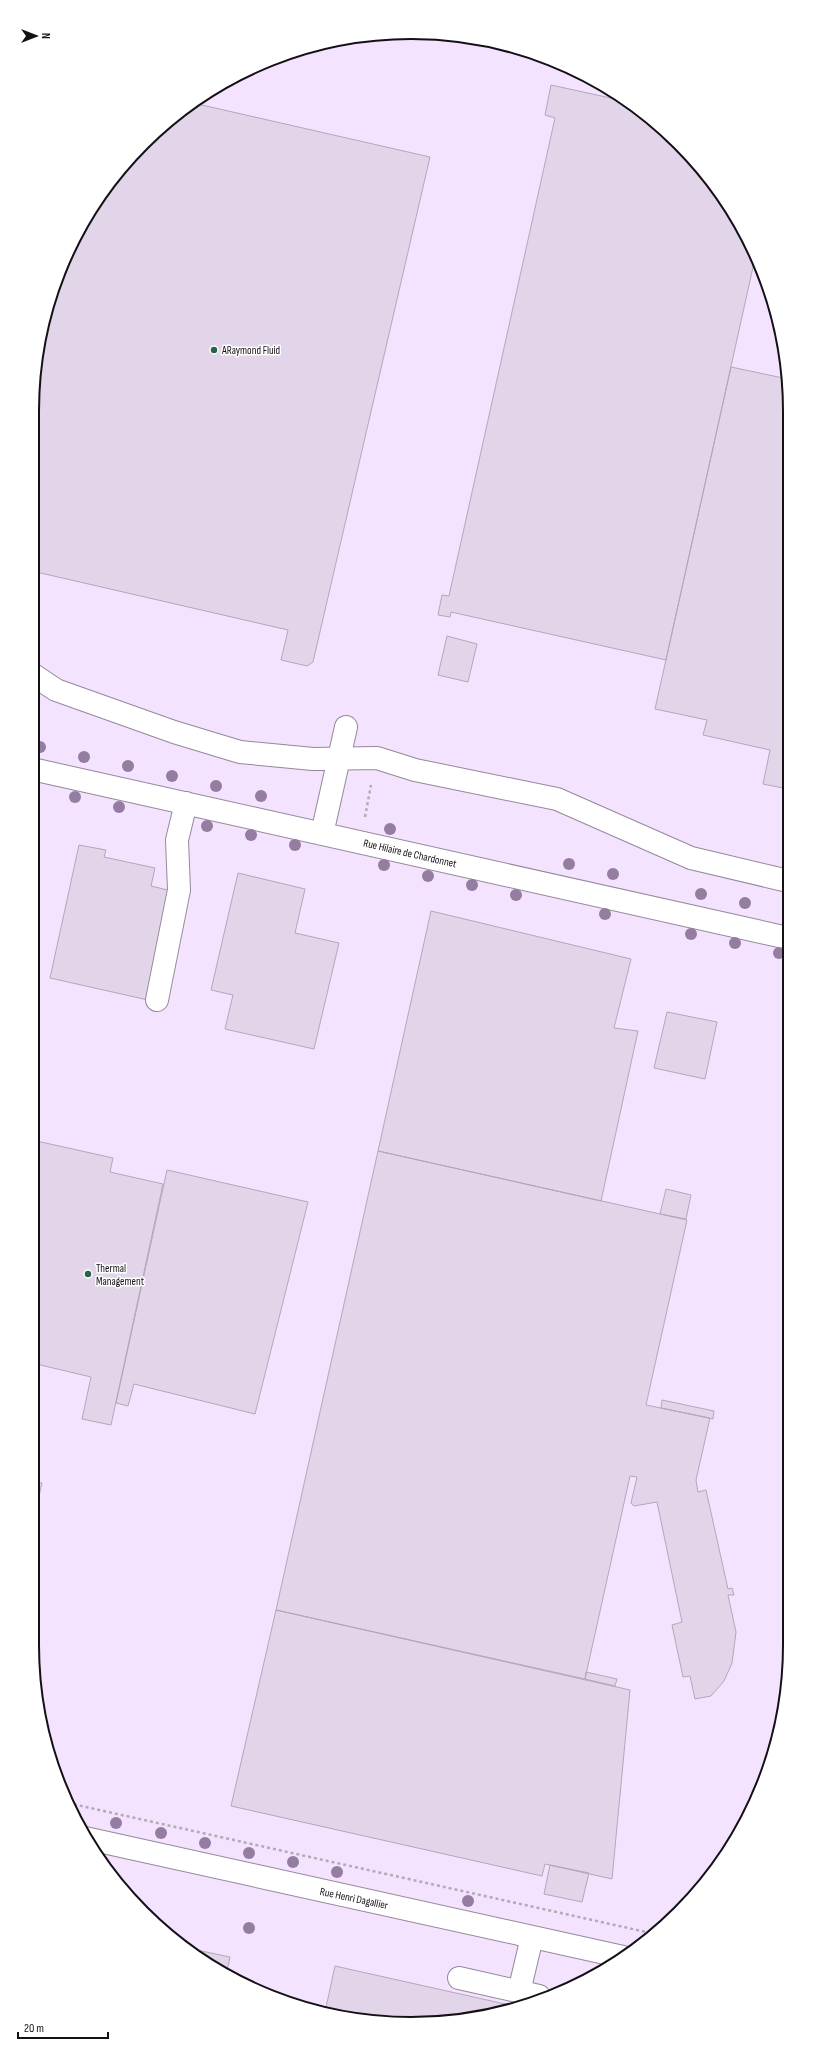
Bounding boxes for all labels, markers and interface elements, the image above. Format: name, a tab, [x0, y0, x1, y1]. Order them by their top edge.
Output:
north arrow	[16, 16, 56, 56]
text: N	[39, 33, 52, 39]
place label: ARaymond Fluid	[221, 344, 281, 357]
marker: ARaymond Fluid	[209, 345, 219, 355]
street label: Rue Hilaire de Chardonnet	[362, 836, 458, 871]
place label: Thermal Management	[96, 1262, 145, 1288]
marker: Thermal Management	[83, 1269, 93, 1279]
street label: Rue Henri Dagallier	[319, 1885, 389, 1912]
scale bar	[18, 2014, 108, 2040]
text: 20 m	[24, 2021, 44, 2036]

